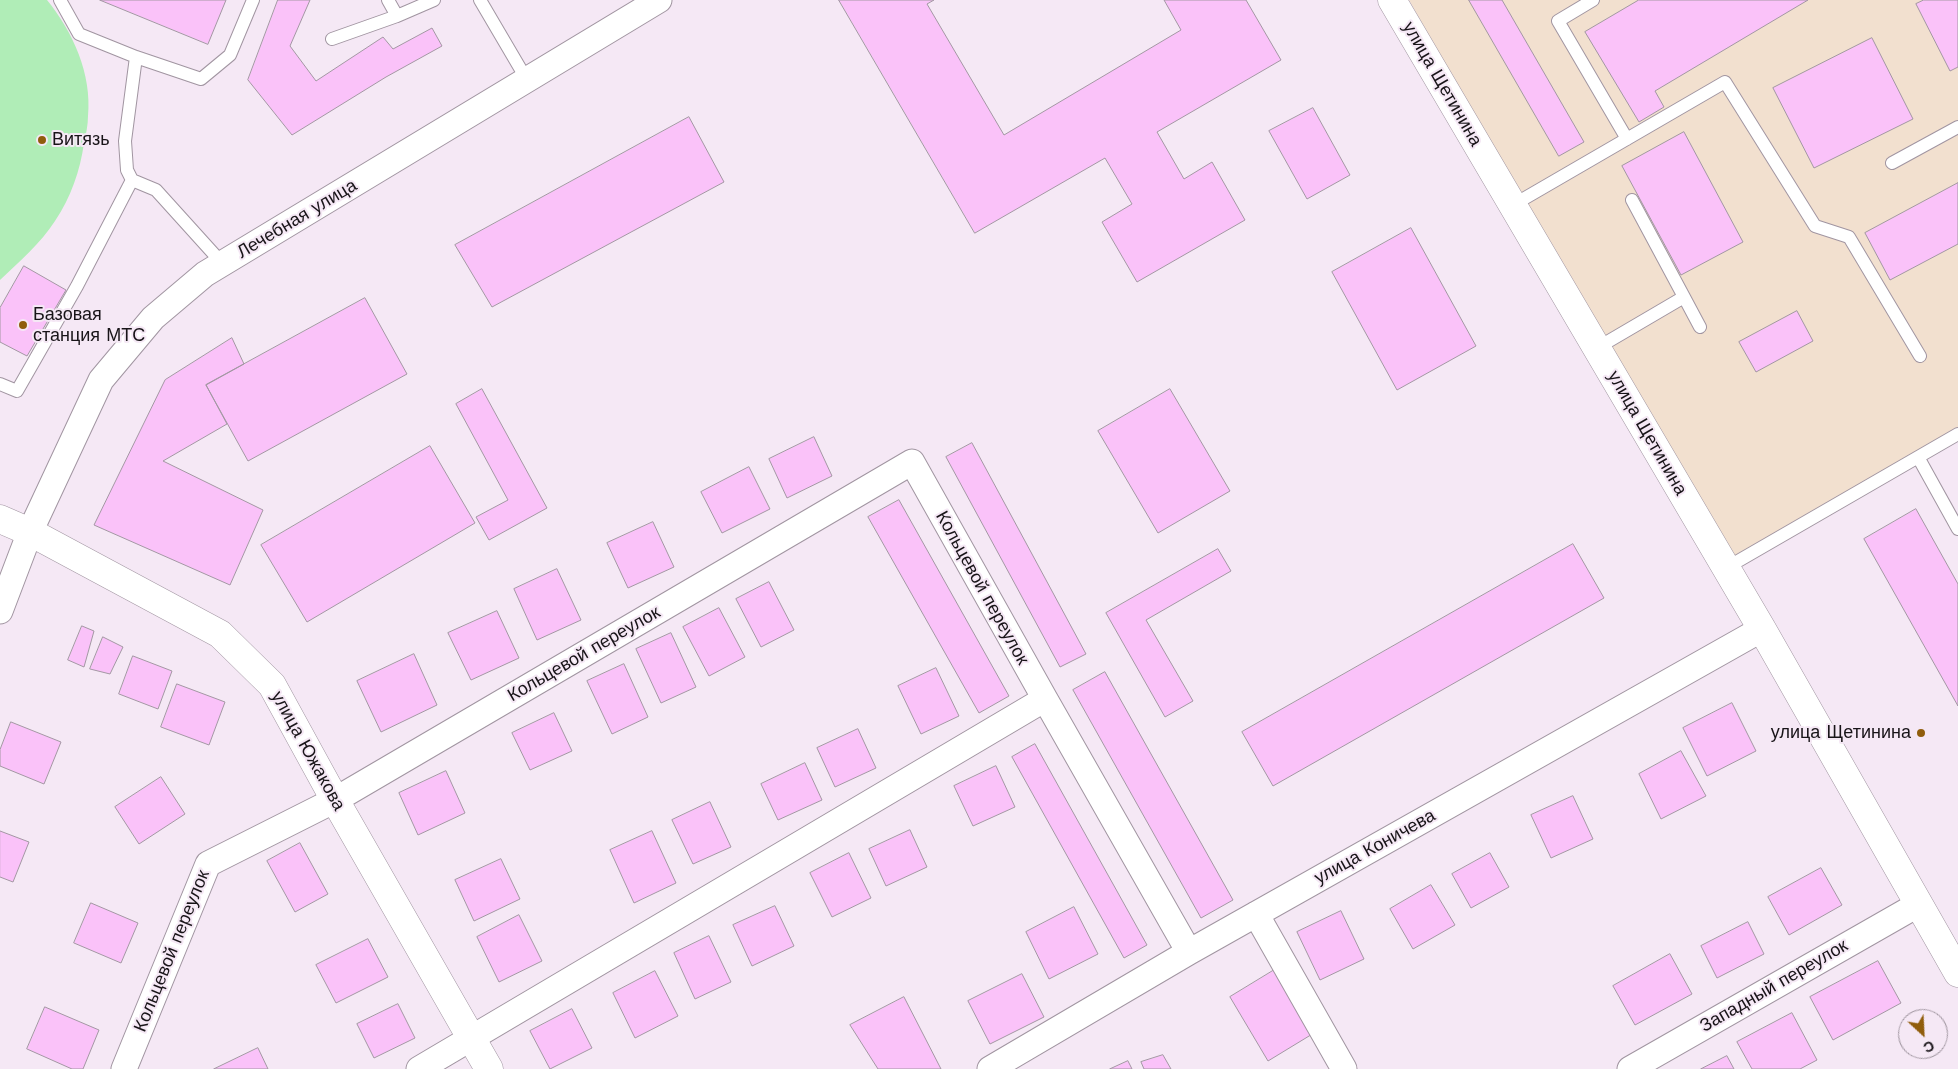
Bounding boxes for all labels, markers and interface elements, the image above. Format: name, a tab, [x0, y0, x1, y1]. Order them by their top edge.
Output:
street label: улица Щетинина	[1398, 18, 1486, 150]
place label: Витязь	[52, 129, 110, 151]
marker: Витязь	[36, 134, 48, 146]
street label: Лечебная улица	[233, 175, 361, 263]
place label: Базовая станция МТС	[33, 304, 145, 346]
marker: Базовая станция МТС	[17, 319, 29, 331]
street label: улица Щетинина	[1603, 367, 1691, 499]
street label: Кольцевой переулок	[931, 507, 1033, 669]
street label: Кольцевой переулок	[504, 602, 664, 706]
street label: улица Южакова	[266, 687, 350, 815]
place label: улица Щетинина	[1771, 722, 1911, 744]
marker: улица Щетинина	[1915, 727, 1927, 739]
street label: улица Коничева	[1311, 805, 1439, 889]
street label: Кольцевой переулок	[130, 867, 214, 1035]
street label: Западный переулок	[1696, 935, 1852, 1037]
north arrow	[1898, 1009, 1948, 1059]
text: С	[1921, 1037, 1937, 1056]

